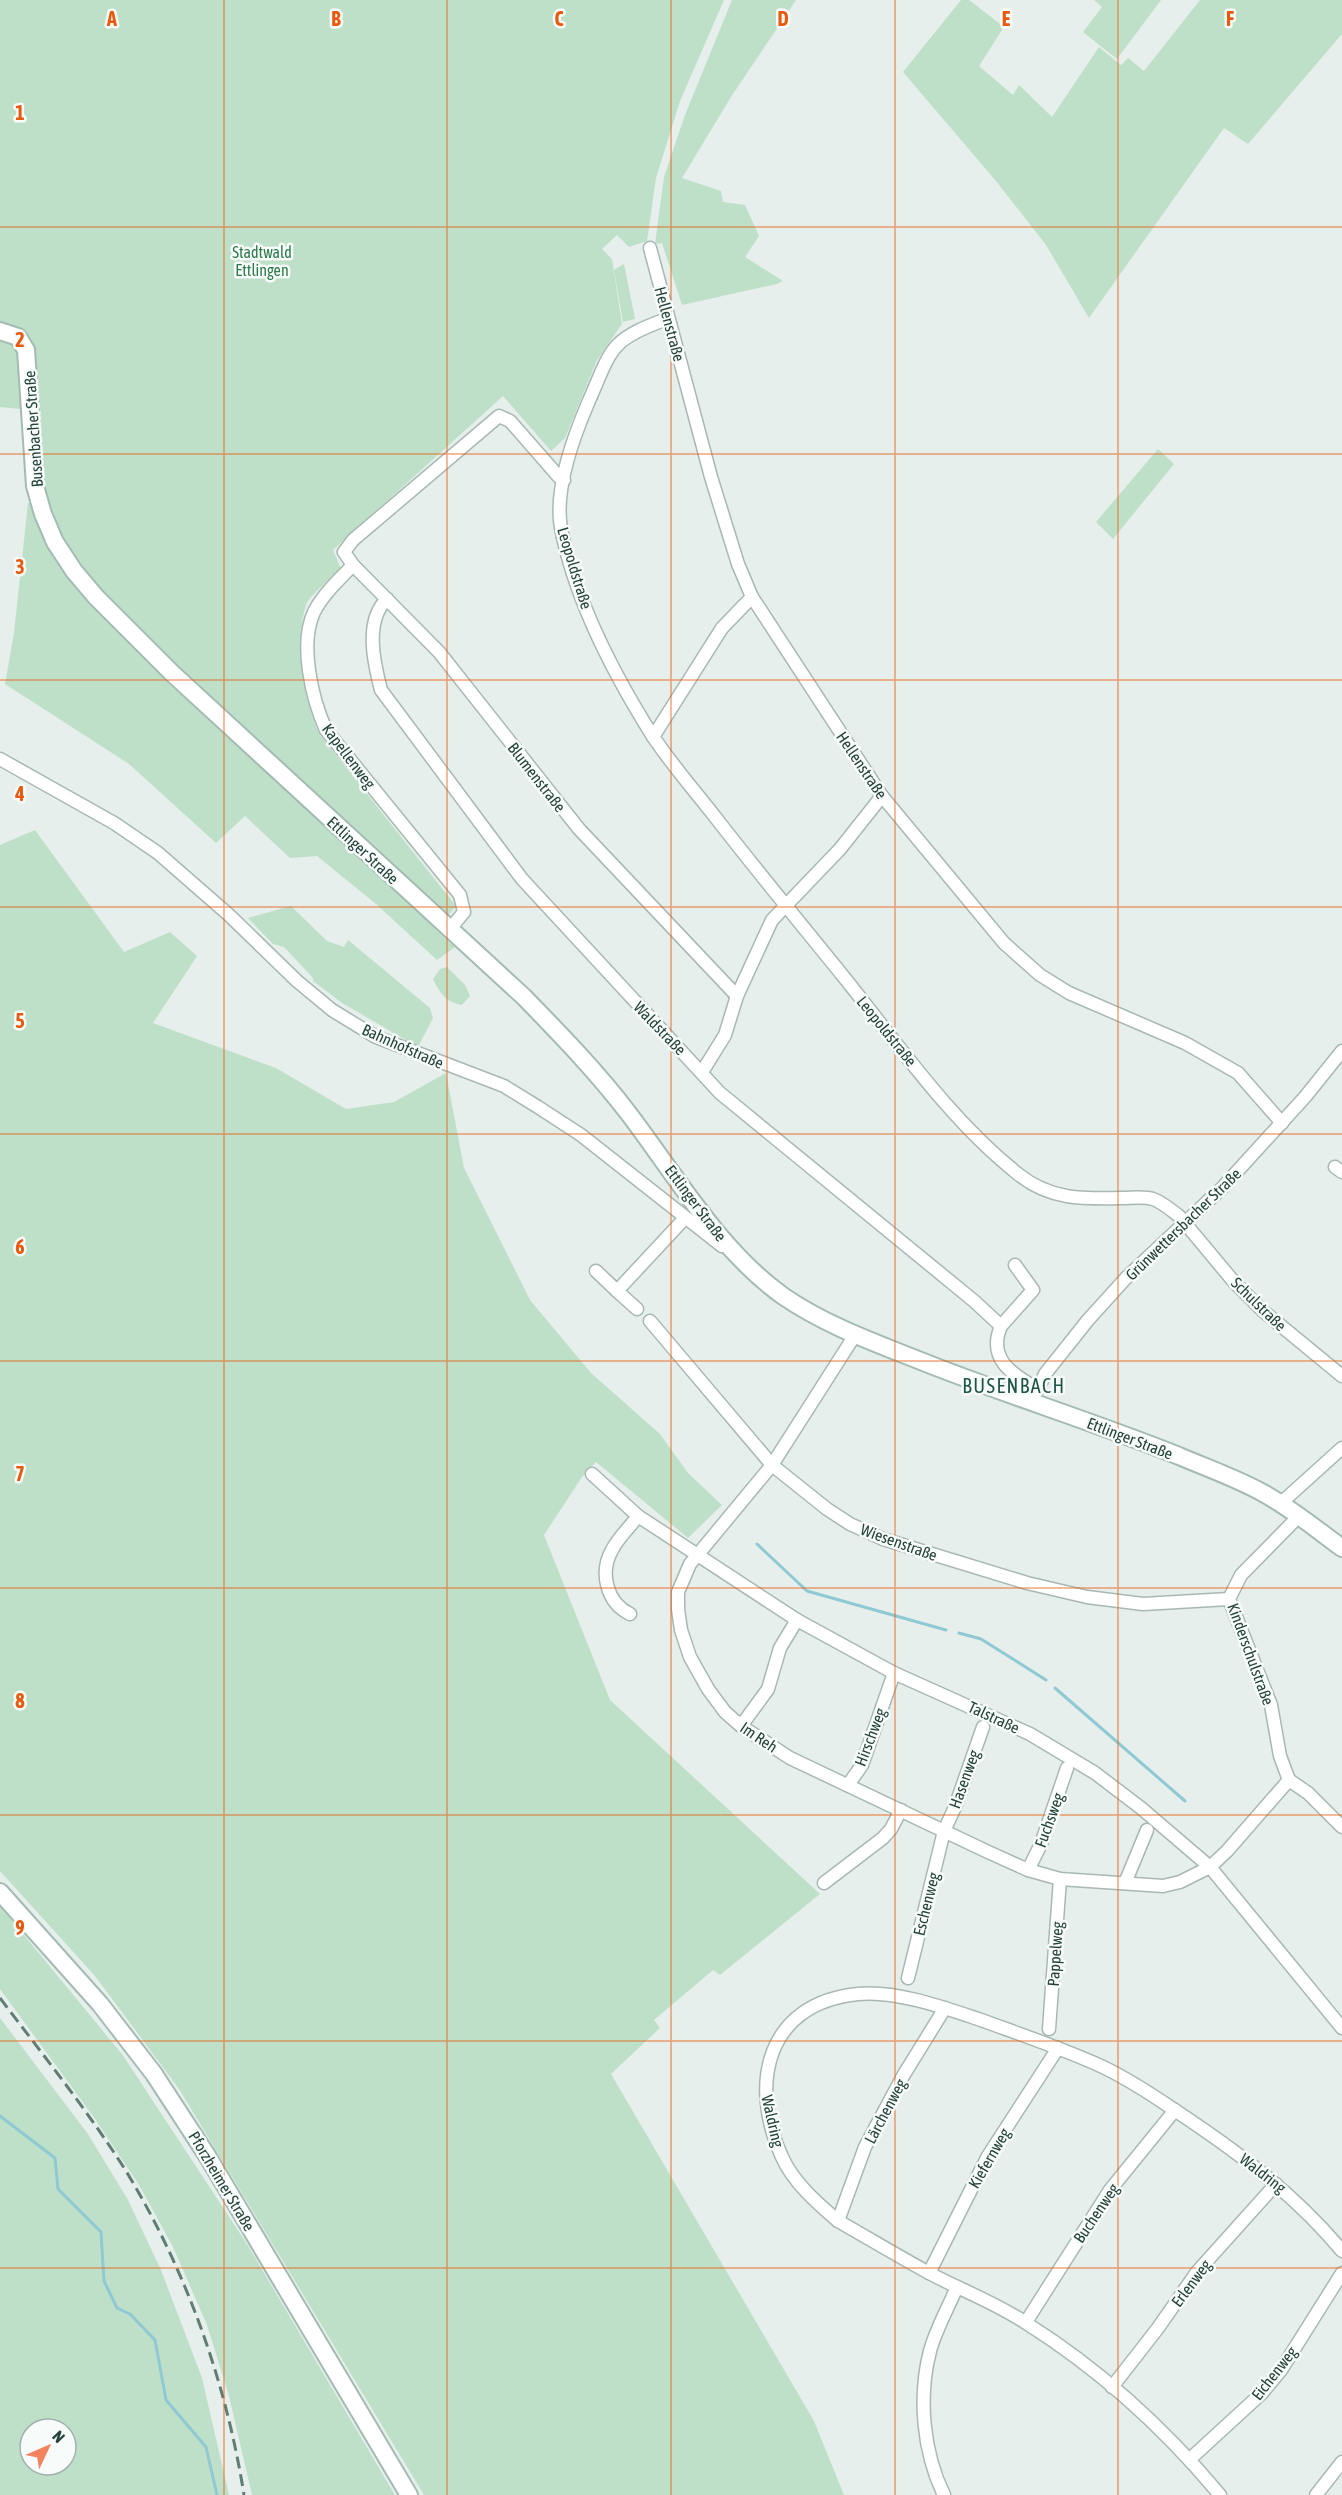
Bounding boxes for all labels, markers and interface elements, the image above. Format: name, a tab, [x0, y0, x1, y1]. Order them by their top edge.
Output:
text: A	[106, 7, 117, 30]
text: B	[331, 7, 341, 30]
text: C	[555, 7, 564, 30]
text: D	[777, 7, 789, 30]
text: E	[1002, 7, 1011, 30]
text: F	[1226, 7, 1234, 30]
text: 1	[15, 101, 25, 124]
park label: Stadtwald Ettlingen	[232, 243, 292, 280]
street label: Hellenstraße	[651, 285, 689, 363]
text: 2	[15, 328, 25, 351]
street label: Busenbacher Straße	[20, 370, 46, 488]
street label: Leopoldstraße	[553, 525, 596, 611]
text: 3	[15, 555, 25, 578]
street label: Kapellenweg	[318, 720, 379, 793]
street label: Hellenstraße	[833, 728, 891, 802]
street label: Blumenstraße	[504, 739, 570, 815]
text: 4	[14, 782, 25, 805]
street label: Ettlinger Straße	[323, 813, 402, 888]
street label: Leopoldstraße	[853, 992, 921, 1070]
street label: Waldstraße	[630, 998, 690, 1058]
text: 5	[15, 1009, 25, 1032]
street label: Bahnhofstraße	[360, 1020, 446, 1072]
street label: Ettlinger Straße	[661, 1161, 730, 1245]
street label: Grünwettersbacher Straße	[1122, 1164, 1244, 1284]
text: 6	[15, 1235, 25, 1258]
street label: Schulstraße	[1228, 1273, 1290, 1335]
district label: BUSENBACH	[962, 1374, 1066, 1397]
street label: Ettlinger Straße	[1084, 1413, 1175, 1464]
text: 7	[15, 1462, 25, 1485]
street label: Wiesenstraße	[858, 1520, 940, 1564]
street label: Kinderschulstraße	[1224, 1601, 1278, 1707]
text: 8	[15, 1689, 25, 1712]
street label: Talstraße	[966, 1697, 1022, 1737]
street label: Hirschweg	[851, 1705, 890, 1769]
street label: Im Reh	[737, 1718, 781, 1756]
street label: Hasenweg	[945, 1747, 984, 1811]
street label: Fuchsweg	[1031, 1790, 1068, 1850]
street label: Eschenweg	[909, 1870, 944, 1938]
text: 9	[15, 1916, 25, 1939]
street label: Pappelweg	[1044, 1921, 1067, 1987]
street label: Lärchenweg	[860, 2076, 910, 2147]
street label: Waldring	[757, 2093, 788, 2149]
street label: Kiefernweg	[965, 2125, 1014, 2192]
street label: Pforzheimer Straße	[185, 2128, 259, 2234]
street label: Waldring	[1236, 2150, 1290, 2197]
street label: Buchenweg	[1070, 2180, 1123, 2247]
street label: Erlenweg	[1168, 2256, 1215, 2311]
street label: Eichenweg	[1248, 2343, 1301, 2404]
north arrow	[18, 2417, 78, 2477]
text: N	[49, 2427, 69, 2446]

